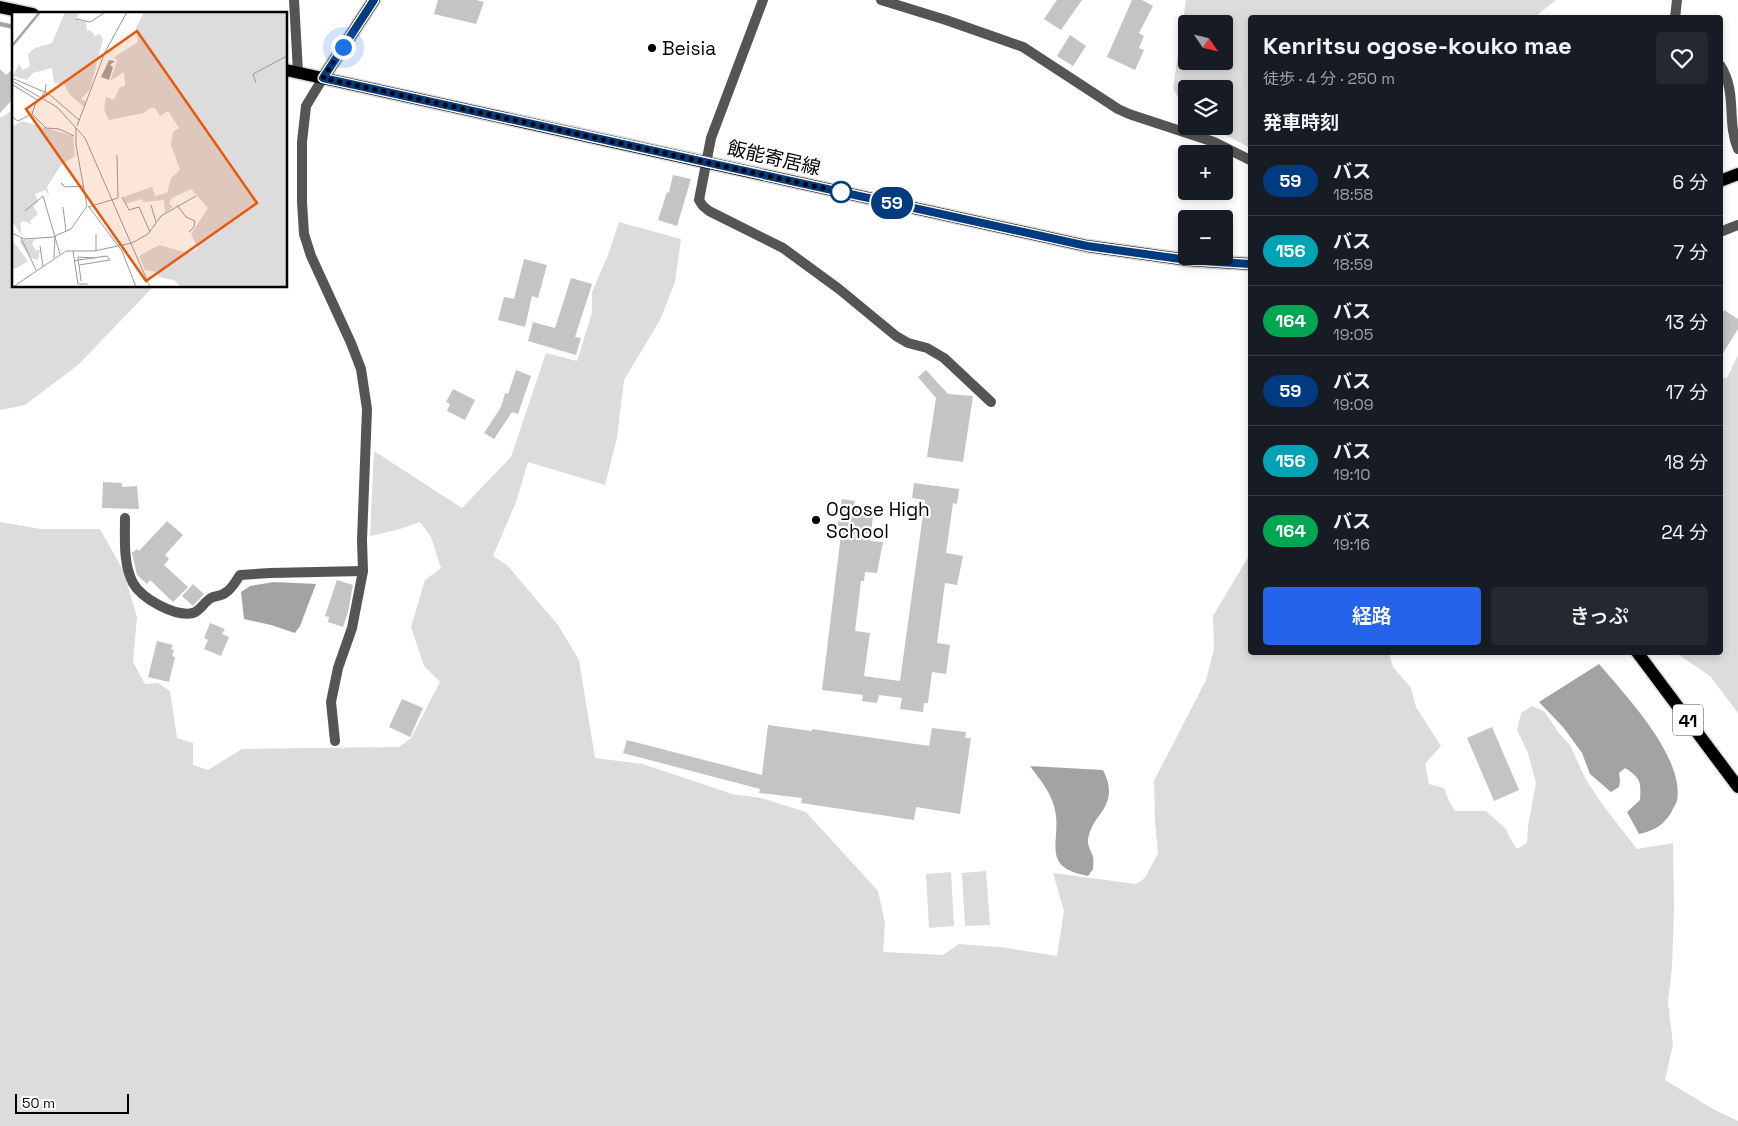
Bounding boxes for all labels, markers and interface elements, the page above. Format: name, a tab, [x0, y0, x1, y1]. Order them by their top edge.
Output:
inset map	[12, 12, 288, 288]
north arrow	[1178, 15, 1232, 70]
map controls	[1178, 15, 1233, 265]
text: Kenritsu ogose-kouko mae	[1263, 30, 1572, 61]
button: heart	[1656, 32, 1708, 84]
your location	[331, 35, 356, 60]
place label: Beisia	[662, 36, 716, 61]
marker: Beisia	[646, 42, 658, 54]
text: 徒歩 · 4 分 · 250 m	[1263, 68, 1395, 89]
button: layers	[1178, 80, 1233, 135]
text: 発車時刻	[1263, 110, 1339, 135]
street label: 飯能寄居線	[725, 135, 823, 181]
button: +	[1178, 145, 1233, 200]
text: バス	[1333, 159, 1371, 184]
text: 59	[1280, 169, 1301, 192]
text: 6 分	[1672, 170, 1708, 195]
unlabelled marker	[830, 181, 852, 203]
text: 18:58	[1333, 184, 1373, 205]
line badge: 59	[870, 187, 914, 219]
text: 59	[881, 191, 903, 214]
button: −	[1178, 210, 1233, 265]
text: バス	[1333, 229, 1371, 254]
text: 156	[1275, 239, 1306, 262]
text: 7 分	[1673, 240, 1708, 265]
text: 18:59	[1333, 254, 1373, 275]
text: バス	[1333, 299, 1371, 324]
text: 164	[1275, 309, 1306, 332]
text: 13 分	[1665, 310, 1708, 335]
text: 19:05	[1333, 324, 1373, 345]
text: バス	[1333, 369, 1371, 394]
text: 59	[1280, 379, 1301, 402]
text: 17 分	[1665, 380, 1708, 405]
text: 19:09	[1333, 394, 1374, 415]
text: バス	[1333, 439, 1371, 464]
text: 156	[1275, 449, 1306, 472]
text: 18 分	[1664, 450, 1708, 475]
text: 19:10	[1333, 464, 1370, 485]
place label: Ogose High School	[826, 497, 930, 544]
text: バス	[1333, 509, 1371, 534]
marker: Ogose High School	[810, 514, 822, 526]
text: 164	[1275, 519, 1306, 542]
text: 24 分	[1661, 520, 1708, 545]
text: 19:16	[1333, 534, 1370, 555]
button: 経路	[1263, 587, 1481, 645]
button: きっぷ	[1491, 587, 1708, 645]
road number: 41	[1673, 704, 1703, 736]
scale bar	[15, 1091, 129, 1114]
text: 50 m	[22, 1094, 55, 1112]

